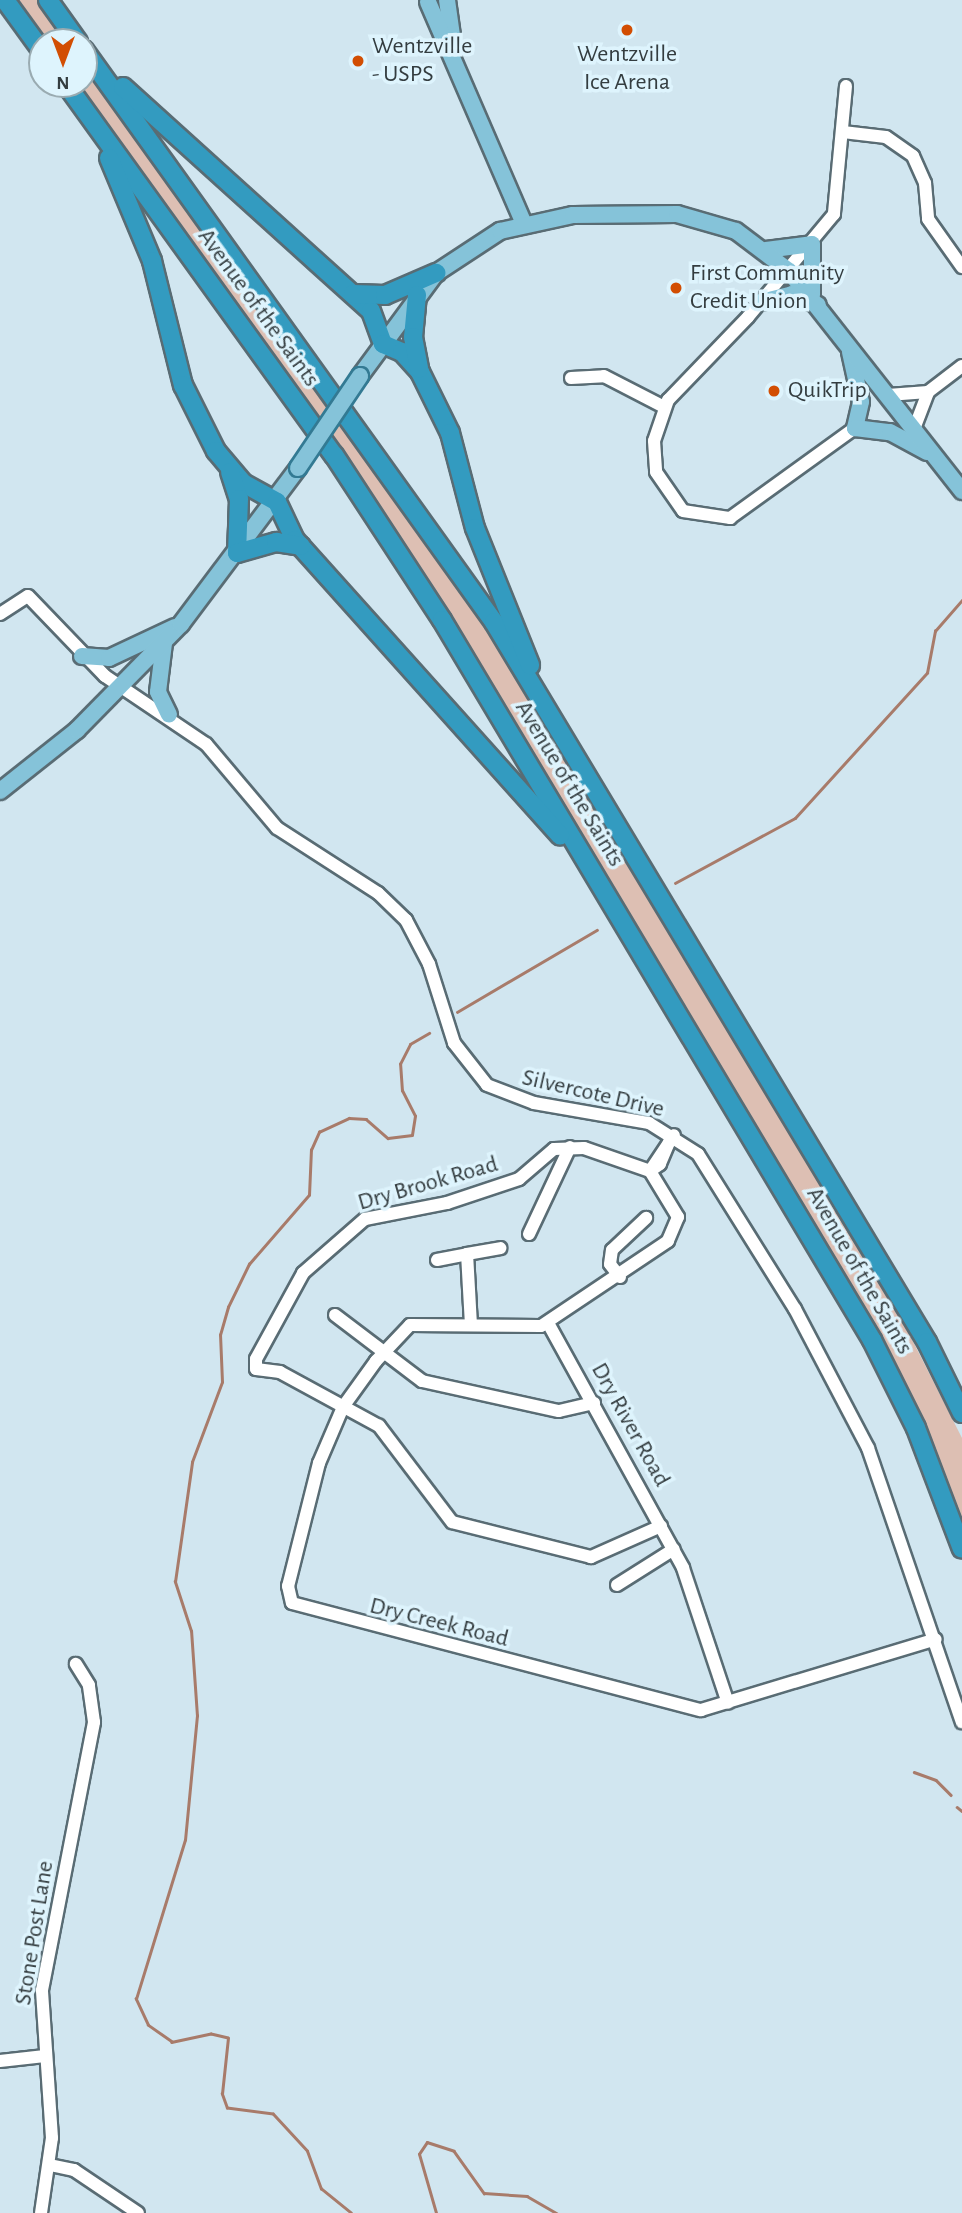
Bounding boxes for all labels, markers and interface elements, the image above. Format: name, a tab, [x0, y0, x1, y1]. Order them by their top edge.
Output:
marker: Wentzville Ice Arena	[619, 22, 635, 38]
north arrow	[28, 28, 98, 98]
place label: Wentzville - USPS	[372, 33, 472, 89]
place label: Wentzville Ice Arena	[577, 41, 677, 97]
marker: Wentzville - USPS	[350, 53, 366, 69]
text: N	[56, 73, 70, 92]
street label: Avenue of the Saints	[191, 223, 325, 393]
place label: First Community Credit Union	[690, 260, 844, 316]
marker: First Community Credit Union	[668, 280, 684, 296]
place label: QuikTrip	[788, 377, 867, 405]
marker: QuikTrip	[766, 383, 782, 399]
street label: Avenue of the Saints	[508, 696, 630, 872]
street label: Silvercote Drive	[519, 1064, 667, 1124]
street label: Dry Brook Road	[355, 1150, 501, 1218]
street label: Avenue of the Saints	[799, 1182, 919, 1360]
street label: Dry River Road	[584, 1358, 676, 1492]
street label: Dry Creek Road	[367, 1592, 511, 1654]
street label: Stone Post Lane	[9, 1859, 61, 2007]

